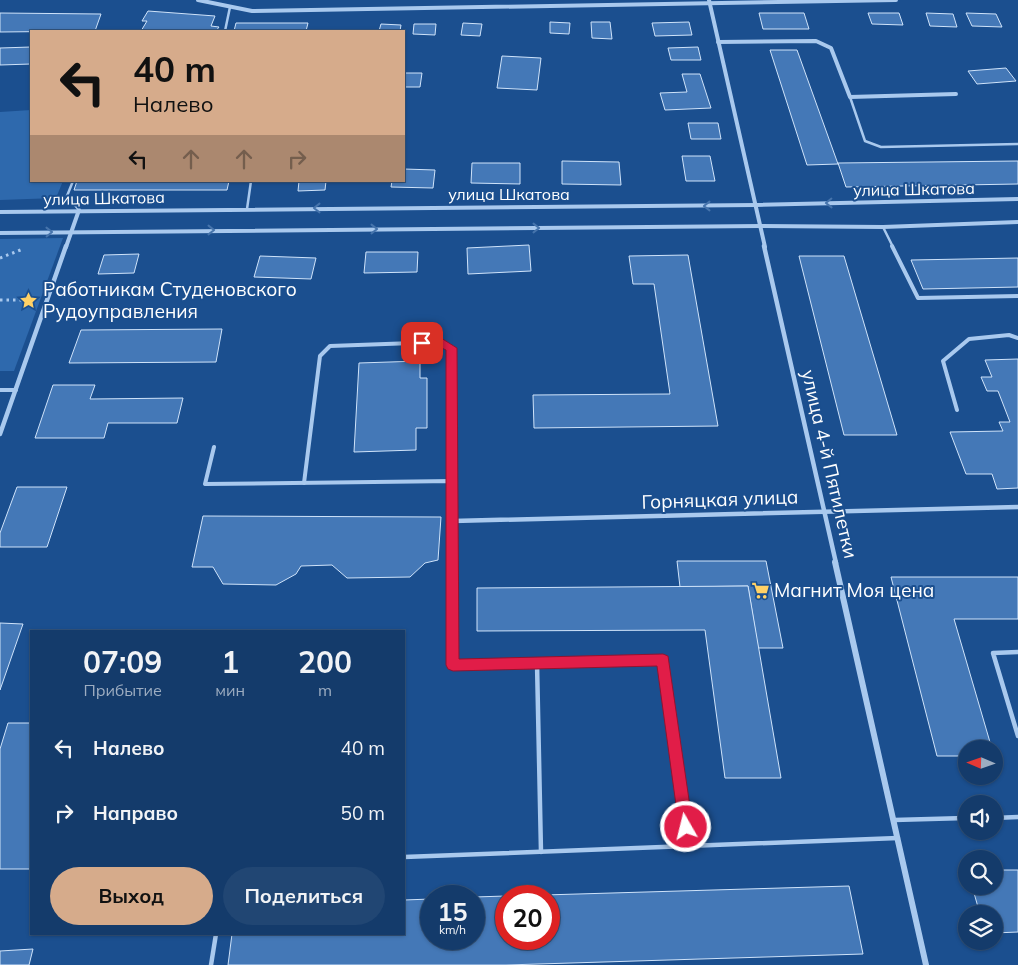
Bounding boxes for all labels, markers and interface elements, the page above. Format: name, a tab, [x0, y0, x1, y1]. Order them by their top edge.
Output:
text: 40 m	[133, 47, 216, 91]
icon: left	[50, 50, 115, 115]
text: Налево	[133, 90, 213, 118]
icon: left	[124, 145, 152, 173]
icon: ahead	[177, 145, 205, 173]
icon: ahead	[230, 145, 258, 173]
icon: right	[283, 145, 311, 173]
street label: улица Шкатова	[853, 178, 975, 200]
street label: улица Шкатова	[448, 184, 570, 204]
street label: улица Шкатова	[43, 187, 165, 209]
one-way arrow	[825, 198, 833, 209]
one-way arrow	[703, 201, 710, 211]
one-way arrow	[313, 203, 320, 213]
one-way arrow	[532, 223, 540, 233]
one-way arrow	[370, 224, 378, 234]
one-way arrow	[208, 225, 215, 235]
one-way arrow	[45, 227, 53, 237]
place label: Работникам Студеновского Рудоуправления	[43, 277, 297, 323]
place icon: Работникам Студеновского Рудоуправления	[19, 290, 39, 310]
pin	[401, 322, 443, 364]
icon: arrive	[408, 329, 436, 357]
street label: улица 4-й Пятилетки	[797, 367, 863, 561]
street label: Горняцкая улица	[641, 484, 799, 514]
place label: Магнит Моя цена	[774, 578, 934, 602]
supermarket icon: Магнит Моя цена	[750, 580, 770, 600]
text: 07:09	[83, 643, 162, 681]
text: 1	[221, 643, 239, 681]
text: 200	[298, 643, 352, 681]
text: Прибытие	[83, 680, 162, 700]
text: мин	[215, 680, 245, 700]
text: m	[318, 680, 332, 700]
icon: left	[50, 734, 78, 762]
text: Налево	[93, 736, 165, 760]
text: 40 m	[341, 736, 385, 760]
north arrow	[958, 740, 1002, 785]
map controls	[958, 740, 1003, 950]
button: sound	[958, 795, 1003, 840]
icon: right	[50, 799, 78, 827]
position arrow	[659, 800, 711, 852]
text: Направо	[93, 801, 178, 825]
text: 50 m	[341, 801, 385, 825]
button: search	[958, 850, 1003, 895]
button: Выход	[50, 867, 213, 925]
button: Поделиться	[223, 867, 385, 925]
speed limit sign: 20	[495, 885, 560, 950]
text: 15	[437, 896, 468, 927]
button: layers	[958, 905, 1003, 950]
text: km/h	[439, 922, 466, 937]

